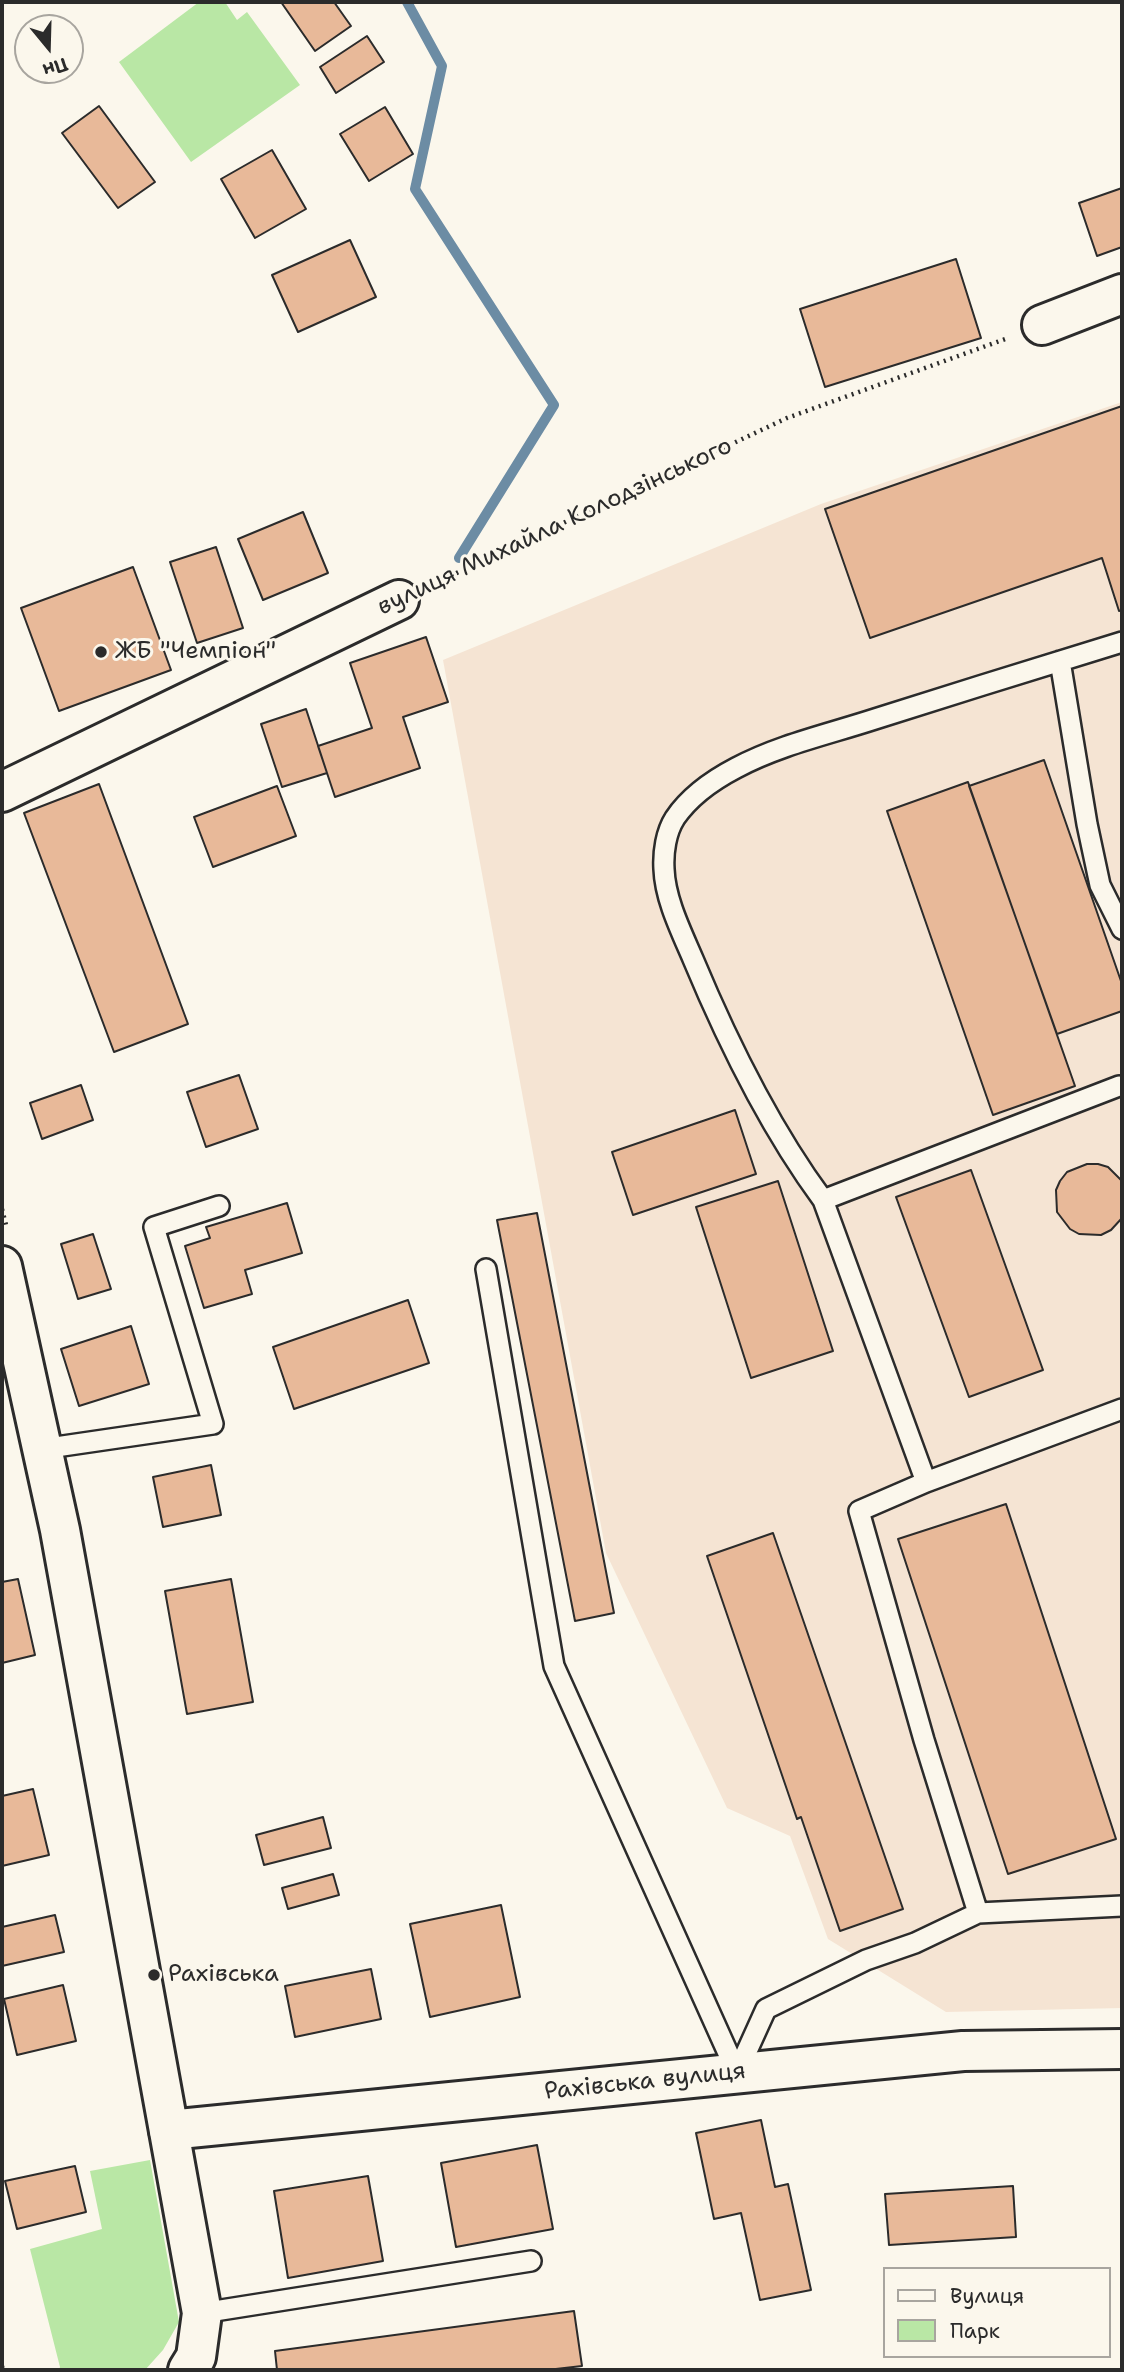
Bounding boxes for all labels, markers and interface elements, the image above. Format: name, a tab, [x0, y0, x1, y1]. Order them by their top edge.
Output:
north arrow	[14, 14, 84, 84]
text: Пн	[39, 52, 71, 83]
street label: вулиця Михайла Колодзінського	[373, 432, 737, 622]
place label: ЖБ "Чемпіон"	[115, 638, 276, 666]
marker: ЖБ "Чемпіон"	[93, 644, 109, 660]
place label: Рахівська	[168, 1961, 279, 1989]
marker: Рахівська	[146, 1967, 162, 1983]
street label: Рахівська вулиця	[543, 2057, 747, 2107]
legend	[883, 2267, 1110, 2358]
text: Вулиця	[950, 2282, 1024, 2310]
text: Парк	[950, 2317, 1000, 2345]

